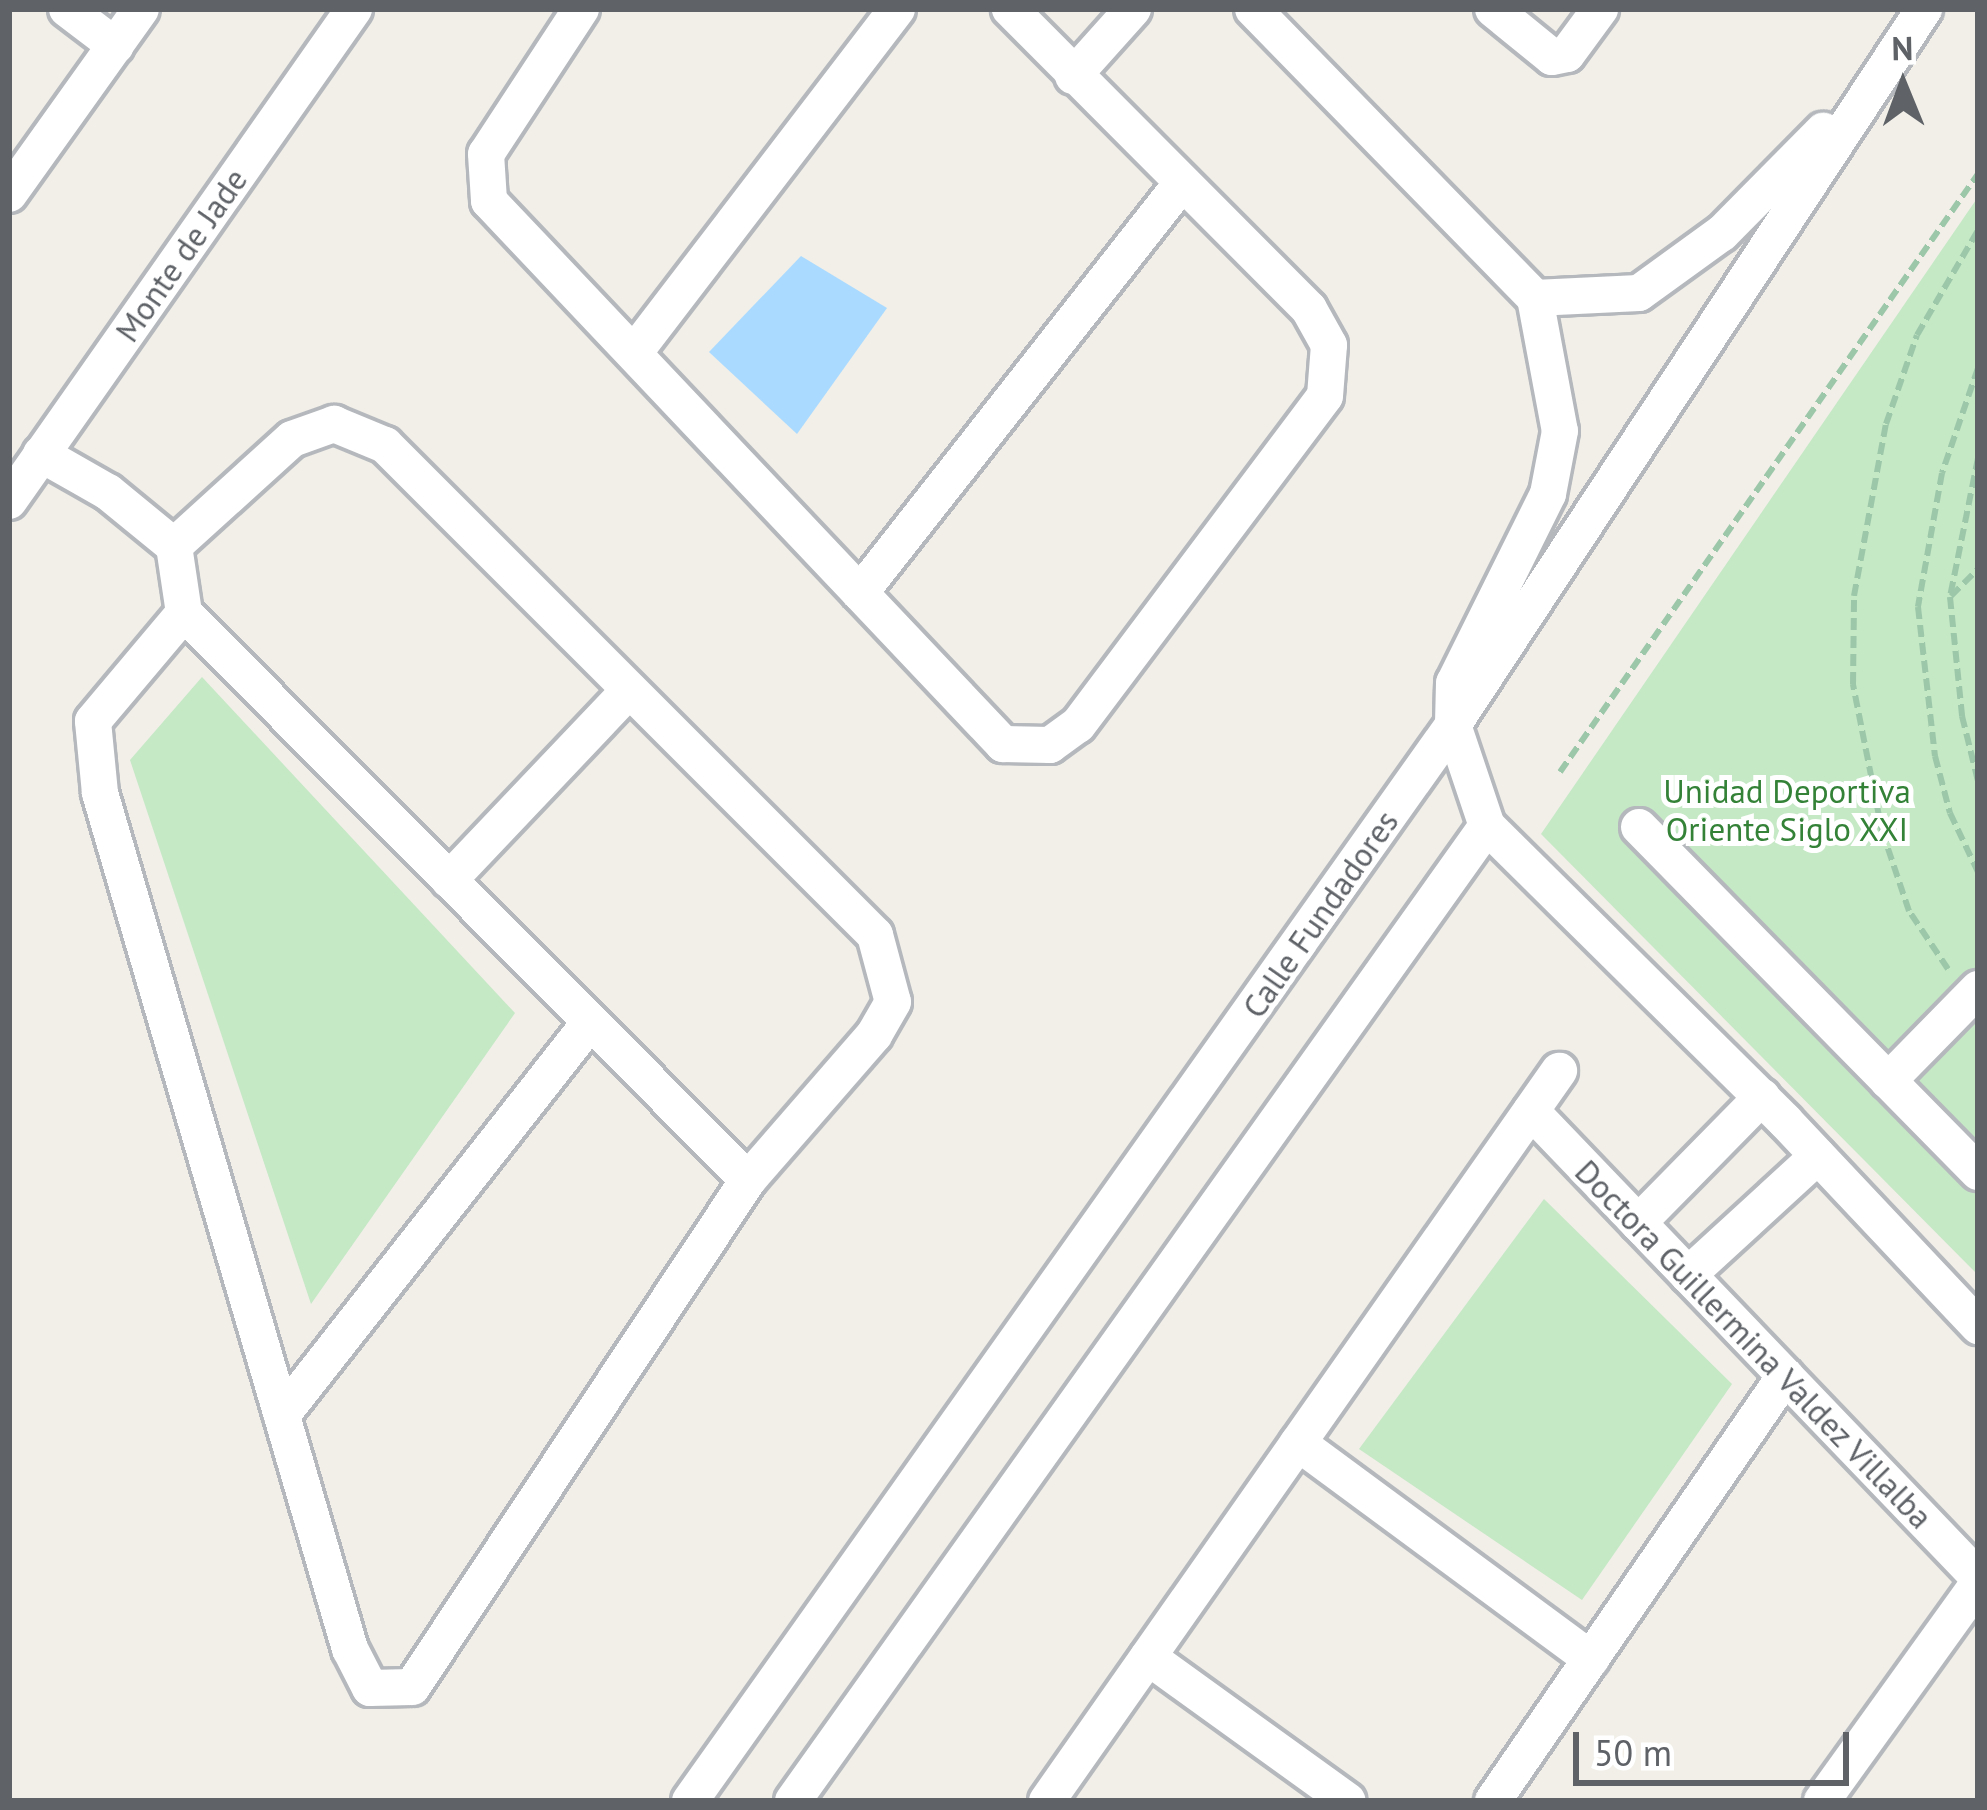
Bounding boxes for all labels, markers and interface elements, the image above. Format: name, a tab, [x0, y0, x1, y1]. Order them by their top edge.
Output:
north arrow	[1843, 24, 1963, 144]
text: N	[1891, 26, 1914, 69]
street label: Monte de Jade	[107, 161, 255, 349]
park label: Unidad Deportiva Oriente Siglo XXI	[1663, 771, 1911, 849]
street label: Calle Fundadores	[1234, 803, 1406, 1025]
street label: Doctora Guillermina Valdez Villalba	[1566, 1150, 1942, 1538]
scale bar	[1579, 1708, 1855, 1782]
text: 50 m	[1594, 1729, 1672, 1776]

